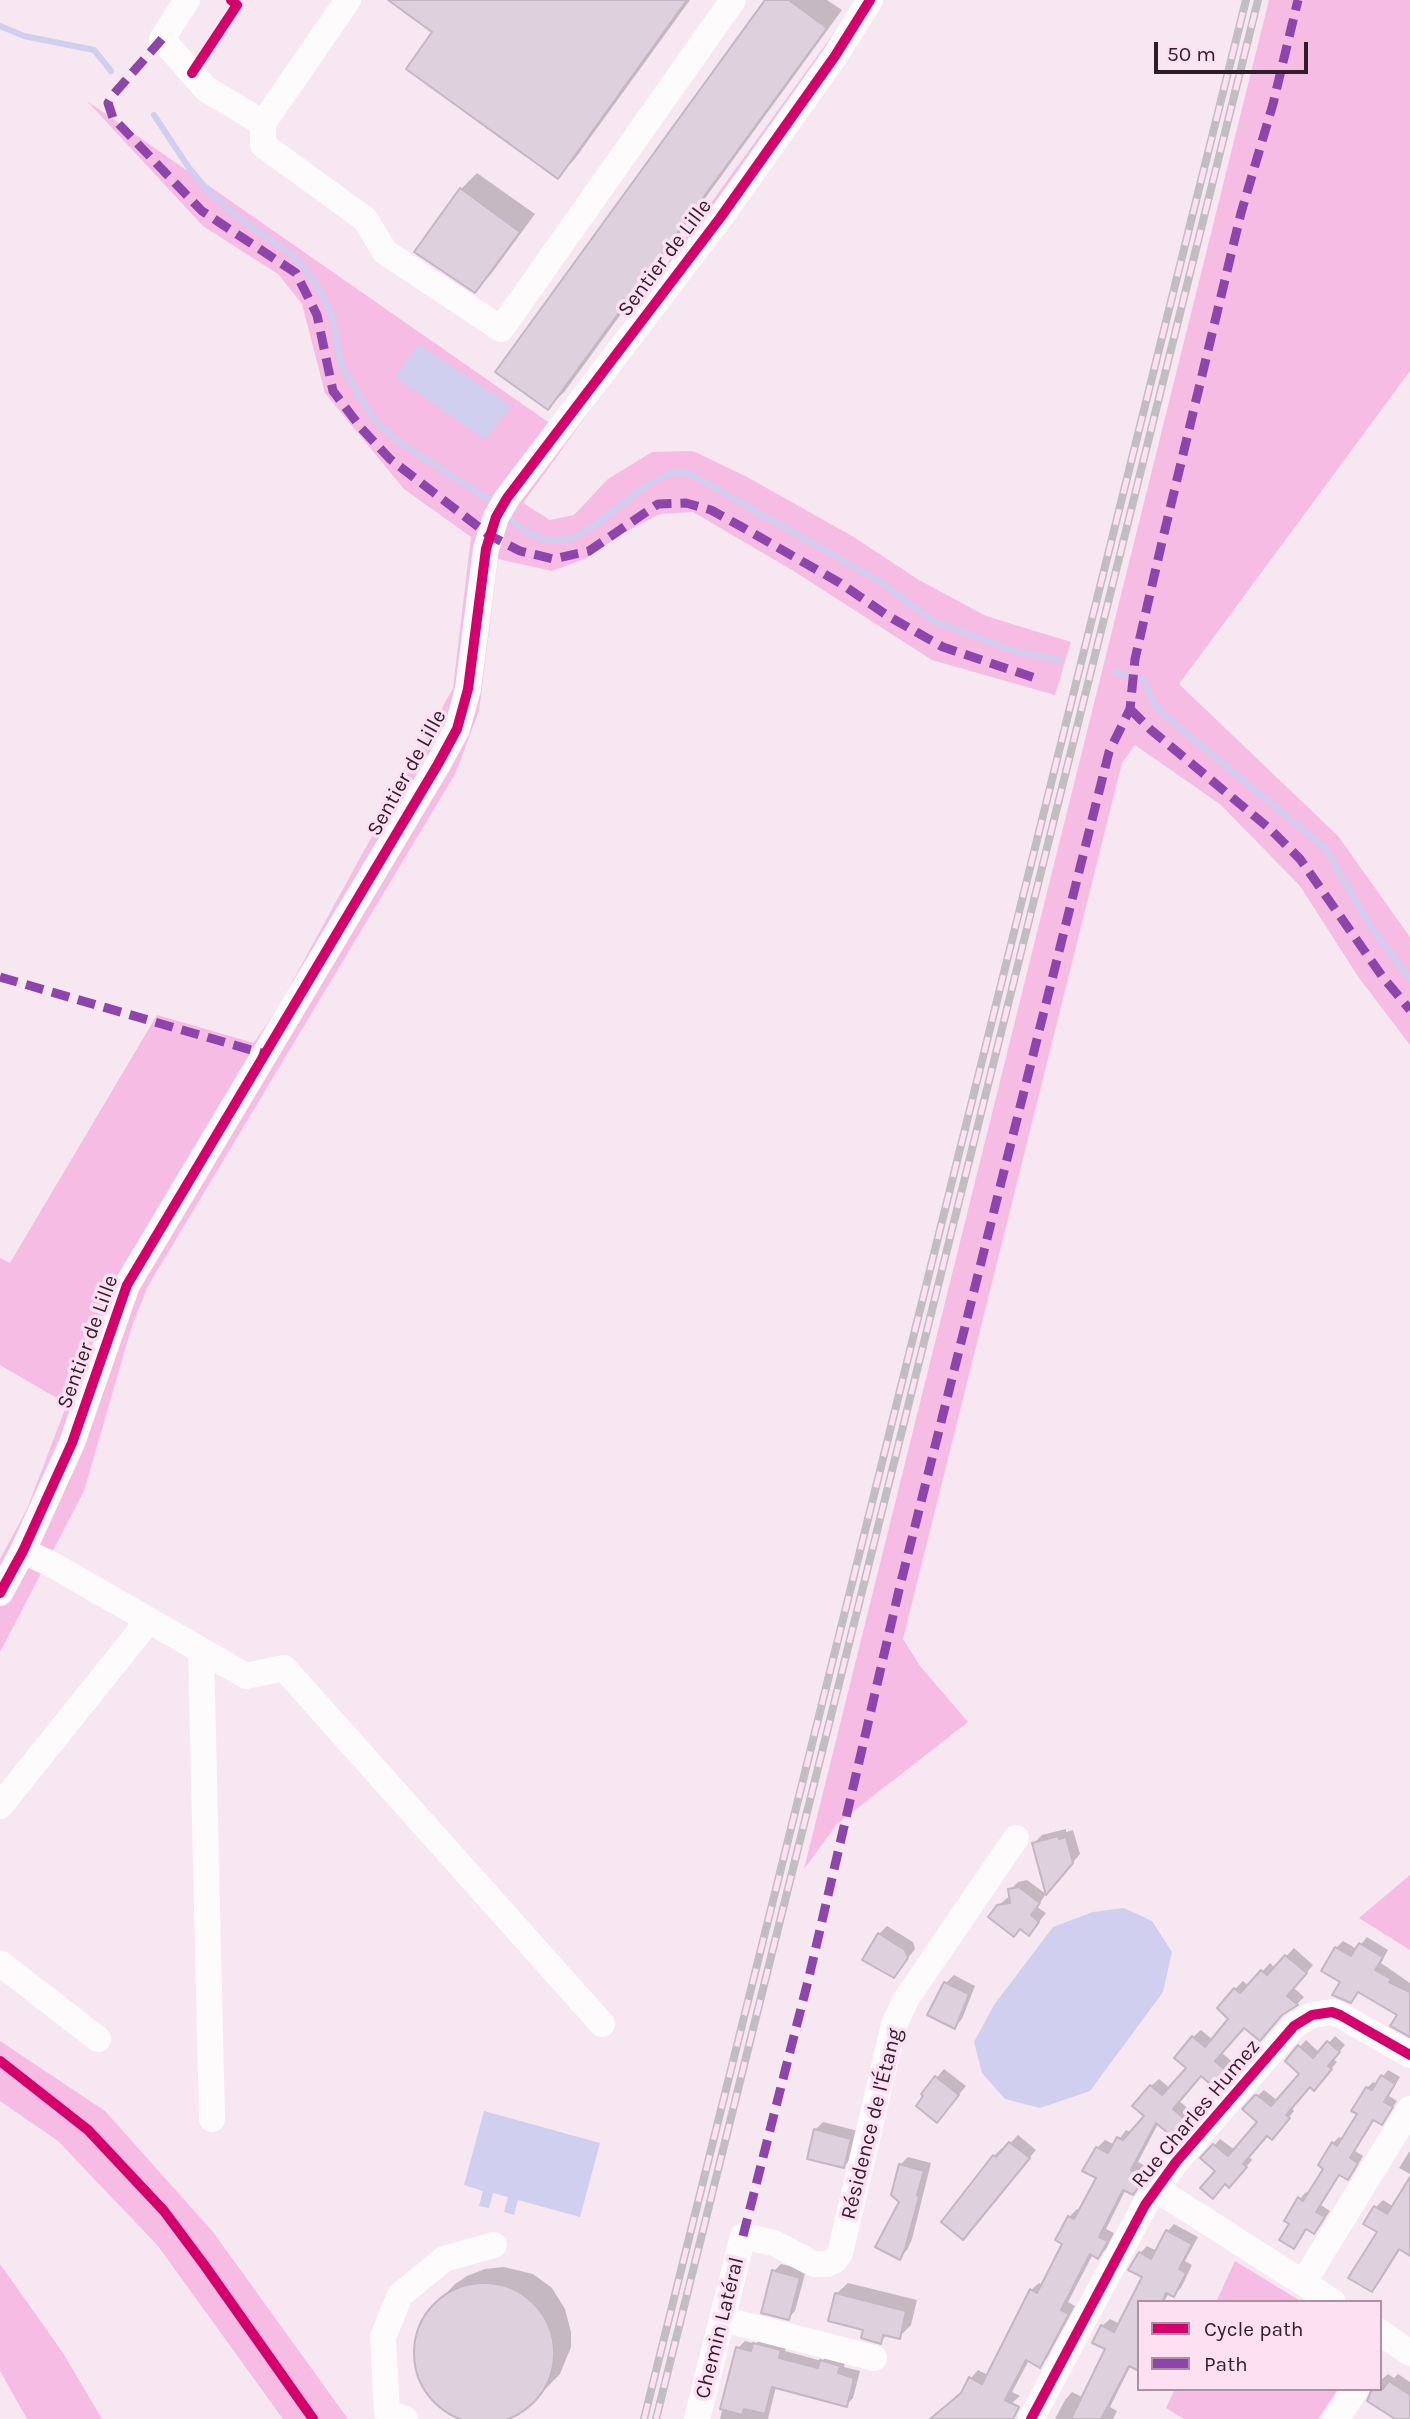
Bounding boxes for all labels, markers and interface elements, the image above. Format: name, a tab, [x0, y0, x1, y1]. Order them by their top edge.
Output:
scale bar	[1158, 28, 1312, 72]
text: 50 m	[1167, 42, 1216, 66]
street label: Sentier de Lille	[613, 194, 717, 322]
street label: Sentier de Lille	[362, 705, 452, 841]
street label: Sentier de Lille	[52, 1272, 124, 1412]
street label: Résidence de l'Étang	[836, 2026, 908, 2222]
street label: Rue Charles Humez	[1127, 2035, 1265, 2193]
street label: Chemin Latéral	[690, 2255, 750, 2401]
legend	[1137, 2300, 1382, 2391]
text: Cycle path	[1204, 2317, 1304, 2341]
text: Path	[1204, 2352, 1248, 2376]

